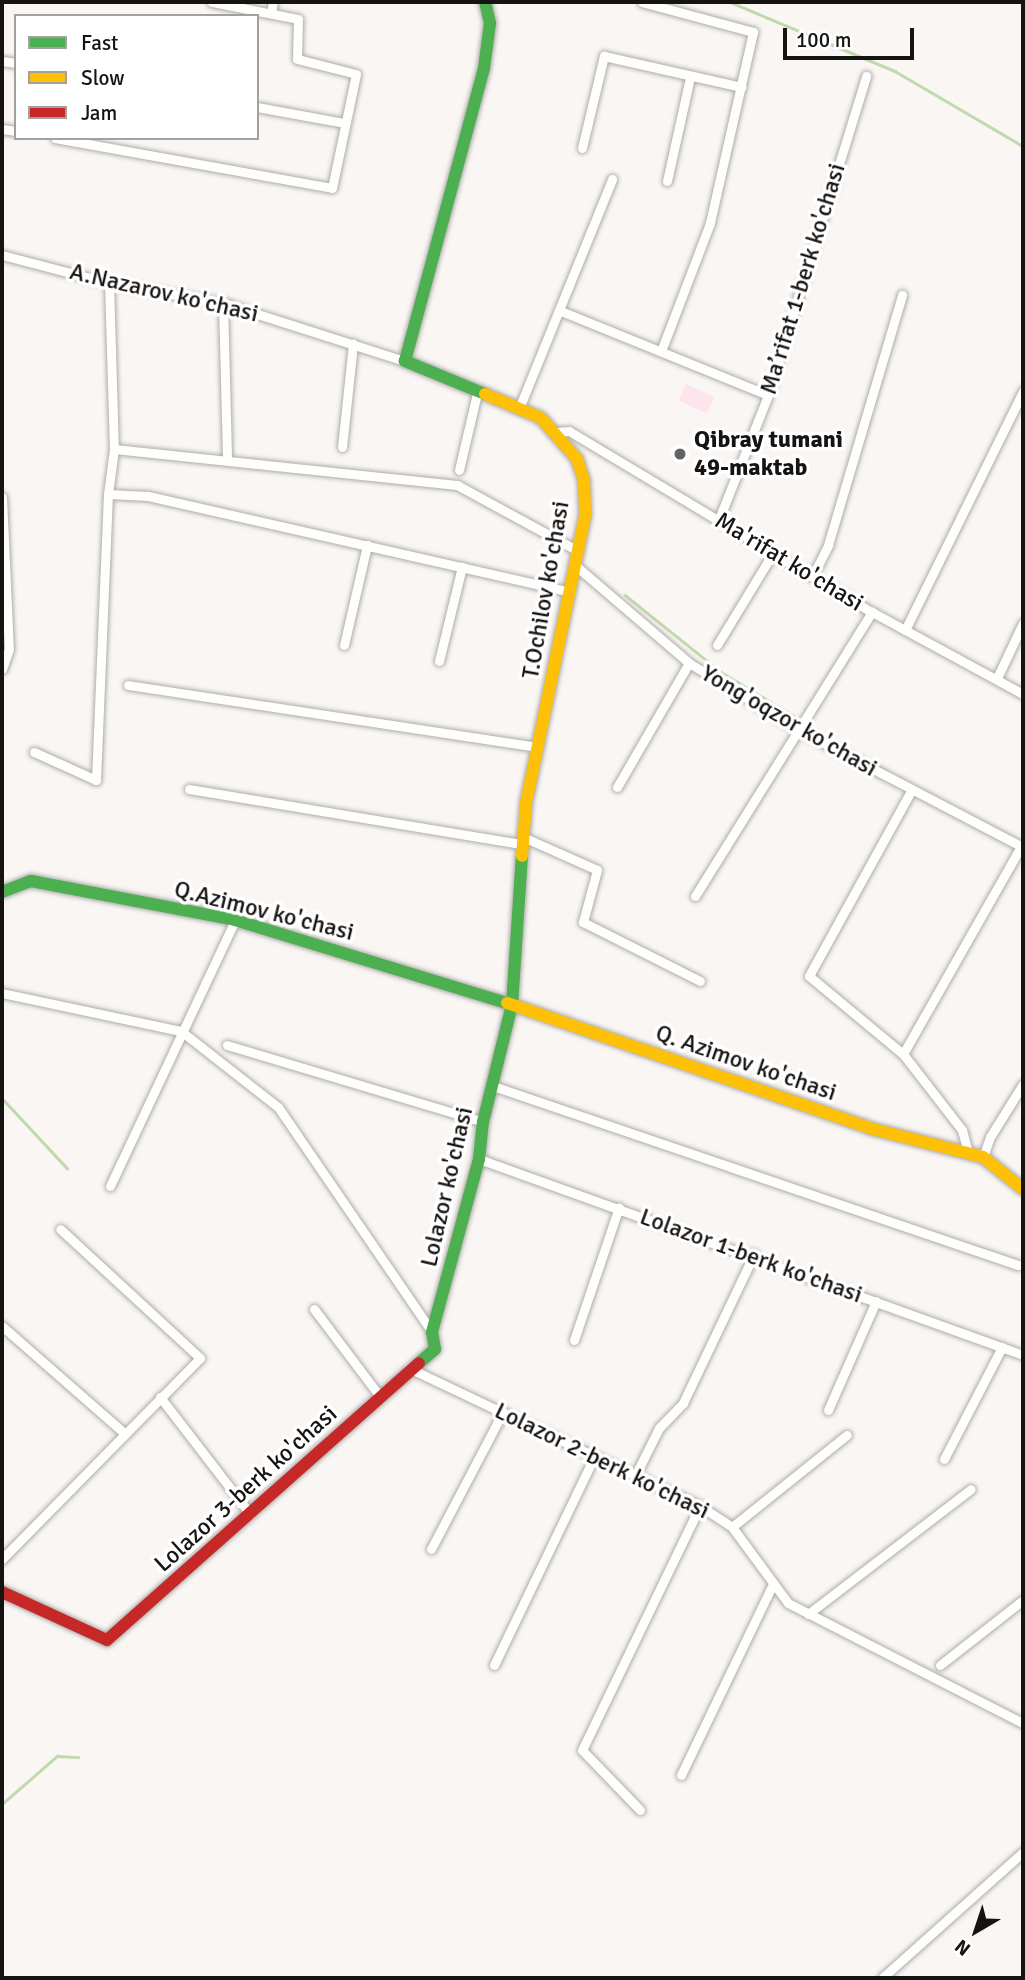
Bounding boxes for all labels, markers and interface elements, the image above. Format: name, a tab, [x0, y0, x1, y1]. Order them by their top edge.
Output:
legend	[14, 14, 259, 140]
scale bar	[787, 14, 918, 58]
text: 100 m	[796, 27, 851, 53]
text: Fast	[81, 30, 118, 56]
text: Slow	[81, 65, 125, 91]
text: Jam	[81, 100, 117, 126]
street label: Ma’rifat 1-berk ko'chasi	[754, 160, 852, 398]
street label: A.Nazarov ko'chasi	[67, 257, 261, 329]
place label: Qibray tumani 49-maktab	[694, 426, 843, 482]
marker: Qibray tumani 49-maktab	[672, 446, 688, 462]
street label: T.Ochilov ko'chasi	[516, 499, 576, 681]
street label: Ma'rifat ko'chasi	[709, 506, 869, 618]
street label: Yong'oqzor ko'chasi	[696, 659, 882, 783]
street label: Q.Azimov ko'chasi	[171, 875, 357, 947]
street label: Q. Azimov ko'chasi	[652, 1019, 840, 1107]
street label: Lolazor ko'chasi	[415, 1104, 479, 1270]
street label: Lolazor 1-berk ko'chasi	[636, 1202, 866, 1310]
street label: Lolazor 2-berk ko'chasi	[490, 1396, 714, 1526]
street label: Lolazor 3-berk ko'chasi	[149, 1400, 343, 1578]
north arrow	[941, 1896, 1011, 1966]
text: N	[950, 1934, 975, 1961]

